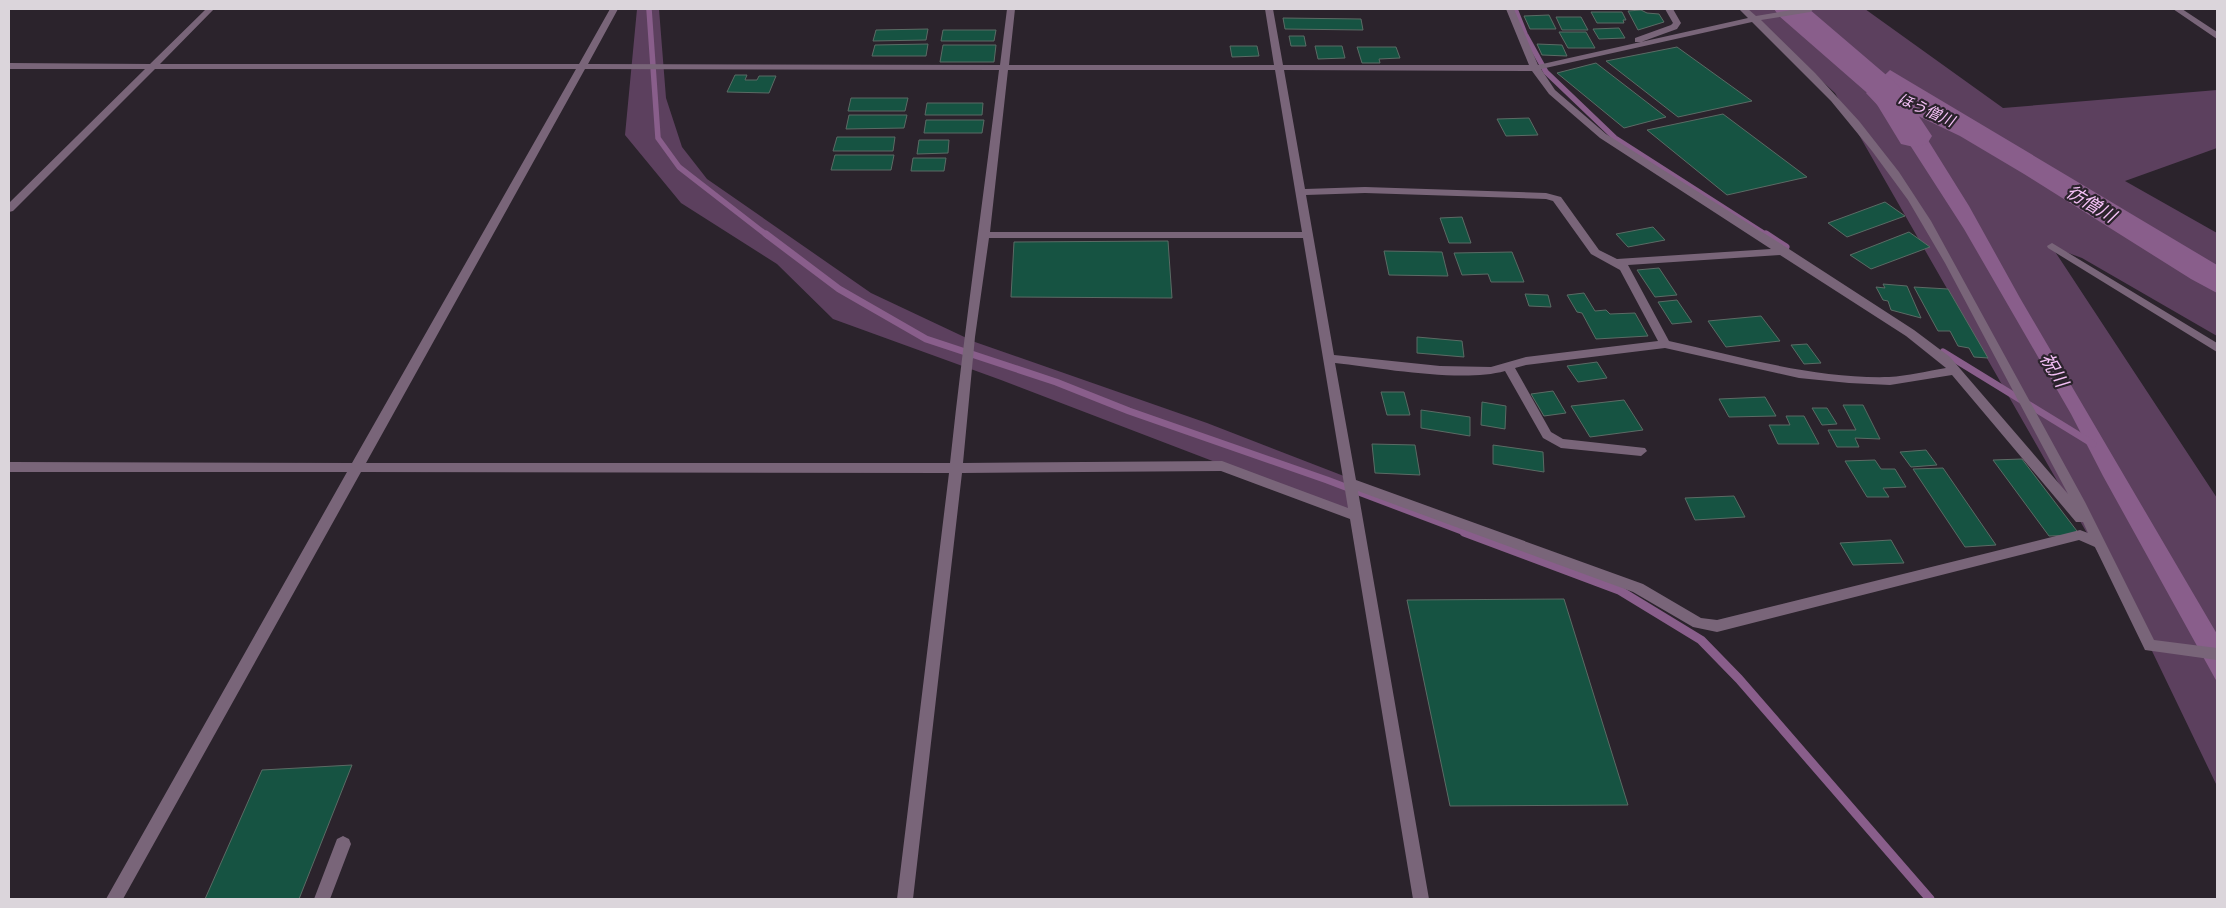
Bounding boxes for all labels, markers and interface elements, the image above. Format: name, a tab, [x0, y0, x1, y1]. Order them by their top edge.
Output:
water label: ほう僧川	[1894, 88, 1960, 134]
water label: 彷僧川	[2061, 179, 2123, 231]
water label: 祝川	[2033, 348, 2075, 394]

